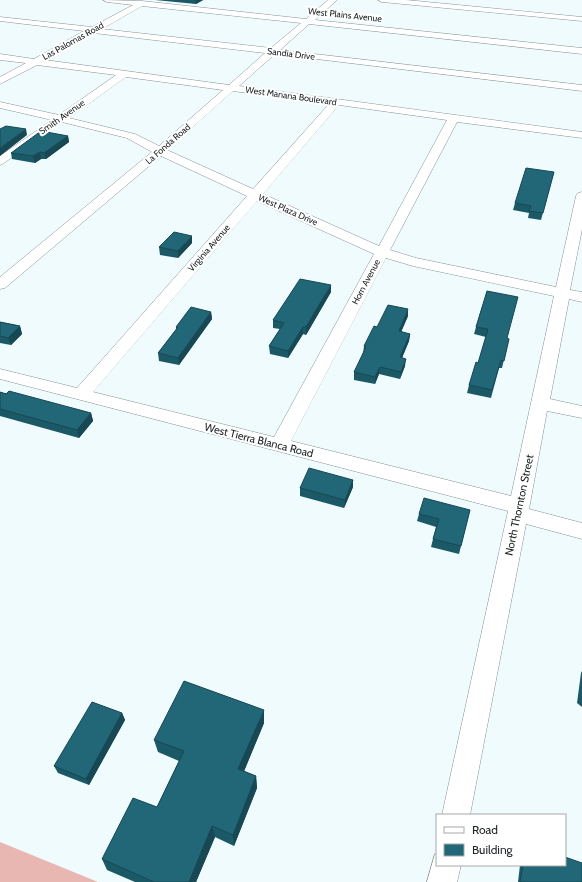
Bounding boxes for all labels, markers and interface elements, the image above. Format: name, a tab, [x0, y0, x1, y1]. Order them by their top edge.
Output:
street label: West Plains Avenue	[308, 5, 383, 24]
street label: Las Palomas Road	[40, 19, 105, 62]
street label: Sandia Drive	[267, 45, 316, 62]
street label: West Manana Boulevard	[245, 84, 337, 107]
street label: Smith Avenue	[37, 97, 87, 136]
street label: La Fonda Road	[143, 121, 192, 166]
street label: West Plaza Drive	[257, 192, 320, 228]
street label: Virginia Avenue	[185, 222, 232, 274]
street label: Horn Avenue	[349, 257, 382, 306]
street label: West Tierra Blanca Road	[203, 420, 315, 460]
street label: North Thornton Street	[501, 453, 537, 557]
legend	[436, 814, 566, 866]
text: Road	[472, 822, 498, 837]
text: Building	[472, 842, 514, 857]

